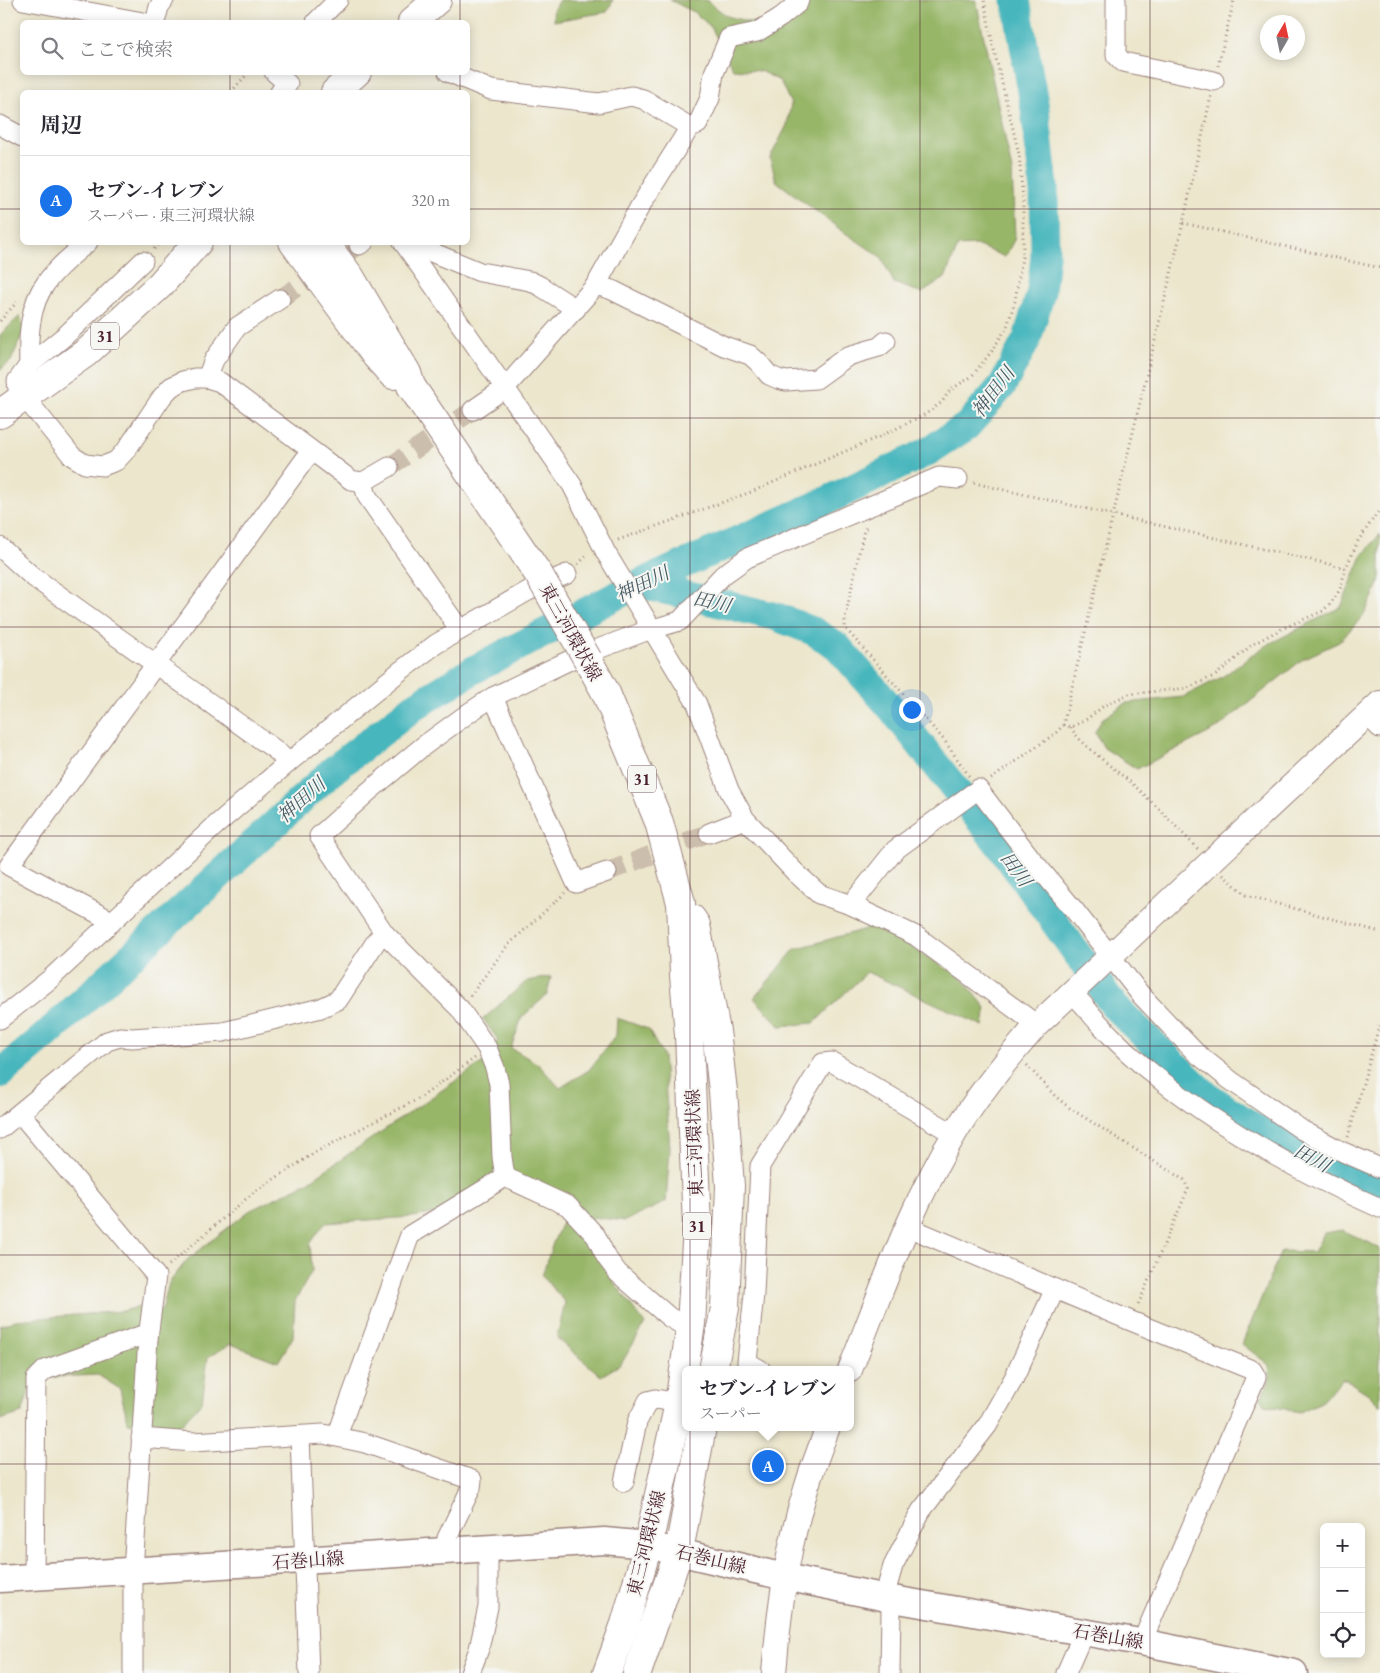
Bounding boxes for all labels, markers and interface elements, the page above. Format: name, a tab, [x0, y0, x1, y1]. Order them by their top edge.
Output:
north arrow	[1260, 15, 1305, 60]
search box	[20, 20, 470, 75]
icon: search	[38, 34, 66, 62]
text: ここで検索	[78, 37, 173, 62]
text: 周辺	[40, 111, 82, 138]
text: セブン-イレブン	[87, 178, 225, 203]
text: A	[50, 190, 62, 211]
text: 320 m	[411, 190, 450, 211]
text: スーパー · 東三河環状線	[87, 205, 255, 226]
road number: 31	[91, 322, 119, 350]
water label: 神田川	[966, 360, 1021, 422]
water label: 神田川	[611, 559, 675, 608]
street label: 東三河環状線	[535, 579, 607, 685]
water label: 田川	[691, 586, 735, 619]
your location	[899, 697, 925, 723]
road number: 31	[628, 766, 656, 792]
water label: 神田川	[271, 770, 332, 828]
water label: 田川	[995, 846, 1038, 893]
street label: 東三河環状線	[681, 1089, 707, 1197]
water label: 田川	[1289, 1138, 1336, 1179]
road number: 31	[683, 1212, 711, 1240]
popup	[682, 1366, 854, 1431]
text: セブン-イレブン	[699, 1376, 837, 1401]
text: スーパー	[699, 1403, 762, 1424]
pin: A	[752, 1447, 784, 1485]
street label: 東三河環状線	[622, 1488, 670, 1598]
map controls	[1320, 1523, 1365, 1658]
button: +	[1320, 1523, 1365, 1568]
street label: 石巻山線	[673, 1540, 749, 1578]
street label: 石巻山線	[271, 1546, 345, 1574]
button: −	[1320, 1568, 1365, 1613]
button: locate	[1320, 1613, 1365, 1658]
street label: 石巻山線	[1071, 1618, 1145, 1654]

